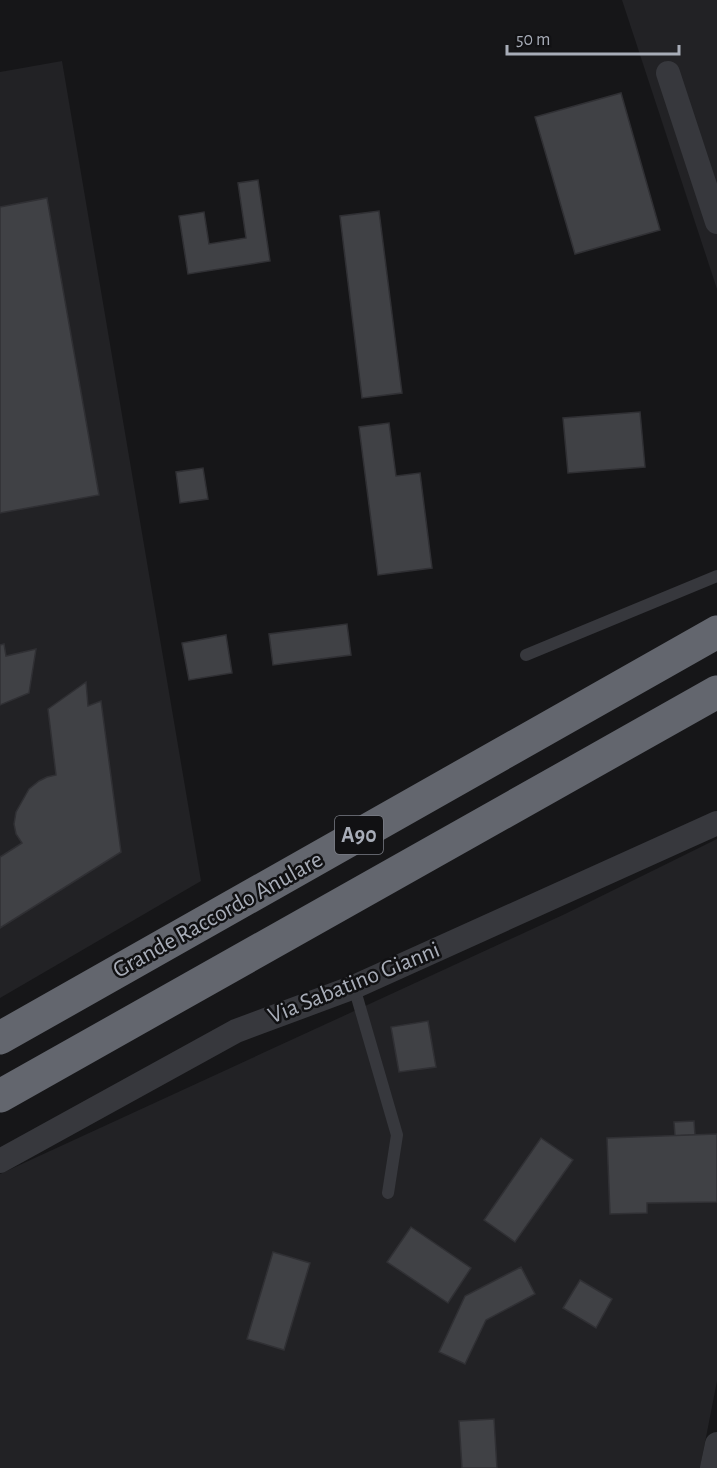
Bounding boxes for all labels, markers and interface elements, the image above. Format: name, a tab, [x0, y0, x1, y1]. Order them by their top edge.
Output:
scale bar	[507, 18, 680, 56]
text: 50 m	[516, 31, 550, 49]
road number: A90	[335, 816, 383, 854]
street label: Grande Raccordo Anulare	[109, 847, 327, 983]
street label: Via Sabatino Gianni	[265, 938, 443, 1028]

